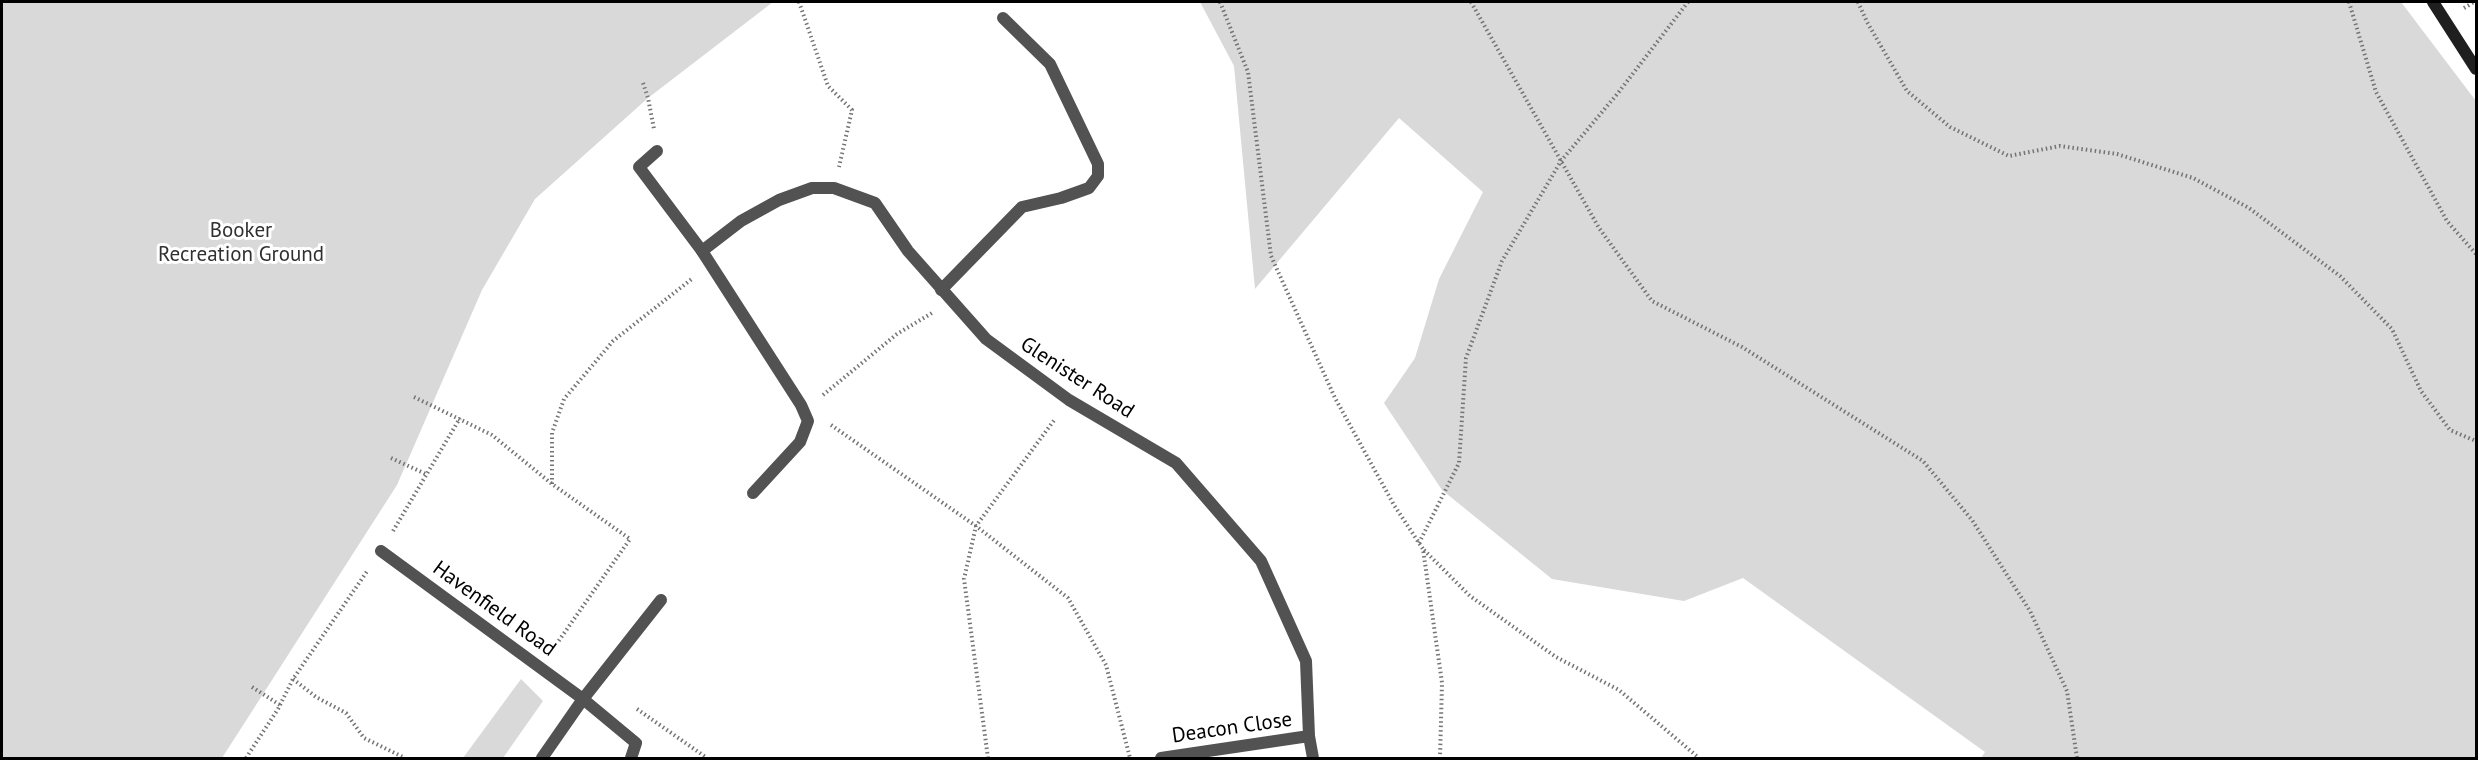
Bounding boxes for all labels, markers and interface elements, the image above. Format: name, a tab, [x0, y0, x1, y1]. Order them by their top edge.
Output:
park label: Booker Recreation Ground	[158, 218, 324, 268]
street label: Glenister Road	[1015, 332, 1139, 424]
street label: Havenfield Road	[428, 556, 560, 662]
street label: Deacon Close	[1170, 707, 1294, 749]

